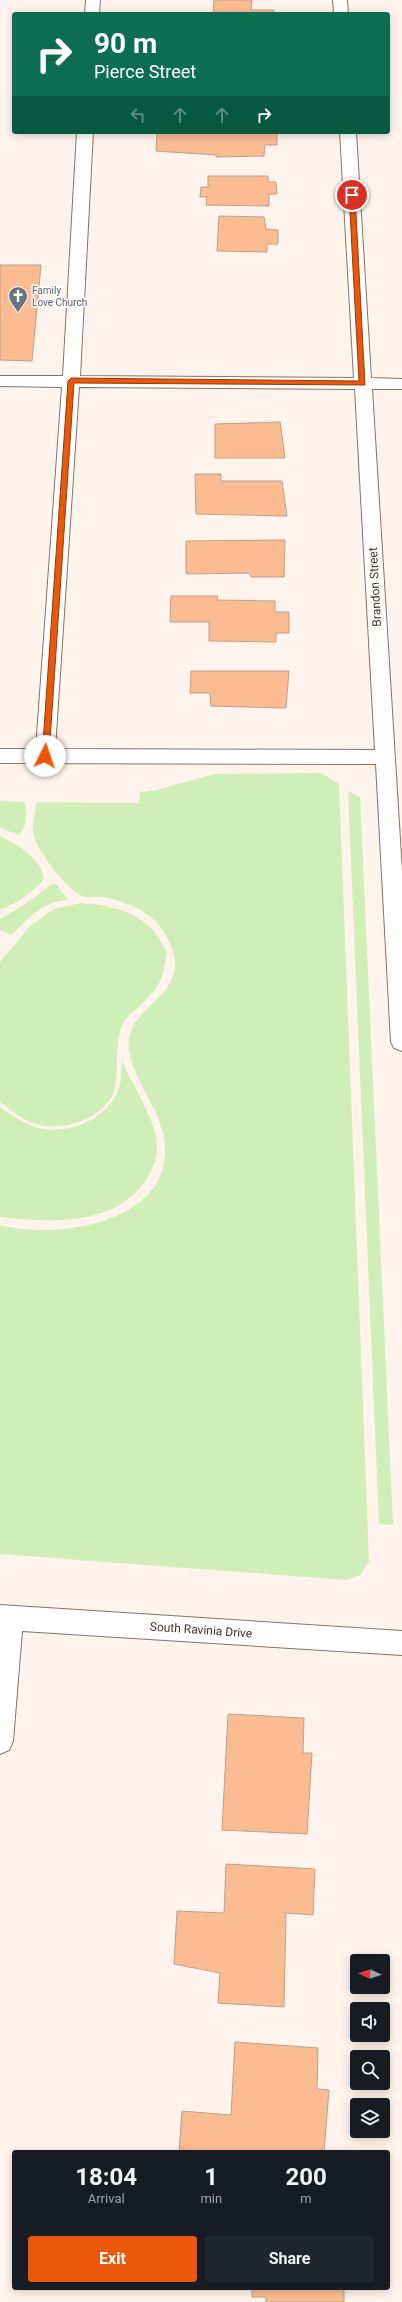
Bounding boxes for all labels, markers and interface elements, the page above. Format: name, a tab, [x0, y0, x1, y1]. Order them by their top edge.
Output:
text: 90 m	[94, 27, 157, 60]
icon: right	[28, 28, 80, 80]
text: Pierce Street	[94, 61, 196, 82]
icon: left	[127, 104, 149, 126]
icon: ahead	[169, 104, 191, 126]
icon: ahead	[211, 104, 233, 126]
icon: right	[253, 104, 275, 126]
pin	[335, 178, 369, 212]
icon: arrive	[341, 184, 363, 206]
church icon: Family Love Church	[7, 285, 29, 313]
place label: Family Love Church	[32, 285, 87, 308]
street label: Brandon Street	[366, 547, 384, 627]
position arrow	[24, 735, 66, 777]
street label: South Ravinia Drive	[149, 1619, 253, 1641]
north arrow	[350, 1954, 390, 1994]
map controls	[350, 1954, 390, 2138]
button: sound	[350, 2002, 390, 2042]
button: search	[350, 2050, 390, 2090]
button: layers	[350, 2098, 390, 2138]
text: 18:04	[75, 2163, 137, 2191]
text: 1	[204, 2163, 218, 2191]
text: 200	[285, 2163, 327, 2191]
text: Arrival	[88, 2191, 125, 2206]
text: min	[200, 2191, 222, 2206]
text: m	[300, 2191, 312, 2206]
button: Exit	[28, 2236, 197, 2282]
button: Share	[205, 2236, 374, 2282]

